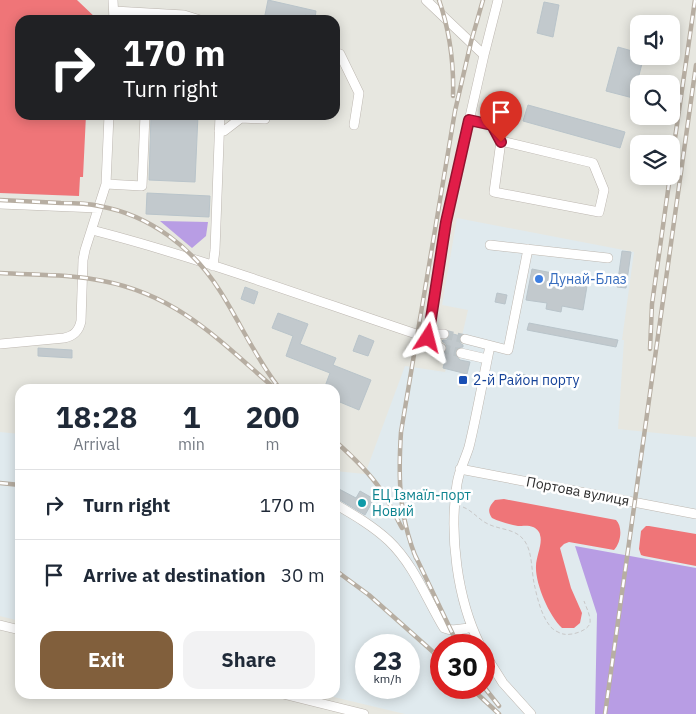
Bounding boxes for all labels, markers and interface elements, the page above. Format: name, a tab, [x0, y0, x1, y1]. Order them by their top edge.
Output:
map controls	[630, 15, 680, 185]
button: sound	[630, 15, 680, 65]
text: 170 m	[123, 30, 226, 76]
icon: right	[40, 35, 105, 100]
text: Turn right	[123, 74, 218, 103]
button: search	[630, 75, 680, 125]
pin	[480, 91, 522, 142]
icon: arrive	[487, 98, 515, 126]
button: layers	[630, 135, 680, 185]
place label: Дунай-Блаз	[549, 270, 627, 288]
marker: Дунай-Блаз	[533, 273, 545, 285]
position arrow	[401, 311, 453, 363]
place label: 2-й Район порту	[473, 371, 579, 389]
marker: 2-й Район порту	[457, 374, 469, 386]
text: 18:28	[56, 397, 137, 436]
text: 1	[182, 397, 200, 436]
text: 200	[245, 397, 299, 436]
text: Arrival	[73, 434, 120, 454]
text: min	[178, 434, 205, 454]
text: m	[265, 434, 279, 454]
street label: Портова вулиця	[525, 472, 631, 510]
place label: ЕЦ Ізмаїл-порт Новий	[372, 486, 471, 520]
icon: right	[40, 491, 68, 519]
text: Turn right	[83, 493, 170, 517]
text: 170 m	[260, 493, 315, 517]
marker: ЕЦ Ізмаїл-порт Новий	[356, 497, 368, 509]
icon: arrive	[40, 561, 68, 589]
text: Arrive at destination	[83, 563, 266, 587]
text: 30 m	[281, 563, 325, 587]
button: Exit	[40, 631, 173, 689]
button: Share	[183, 631, 315, 689]
speed limit sign: 30	[430, 634, 495, 699]
text: 23	[372, 644, 403, 677]
text: km/h	[373, 671, 402, 686]

